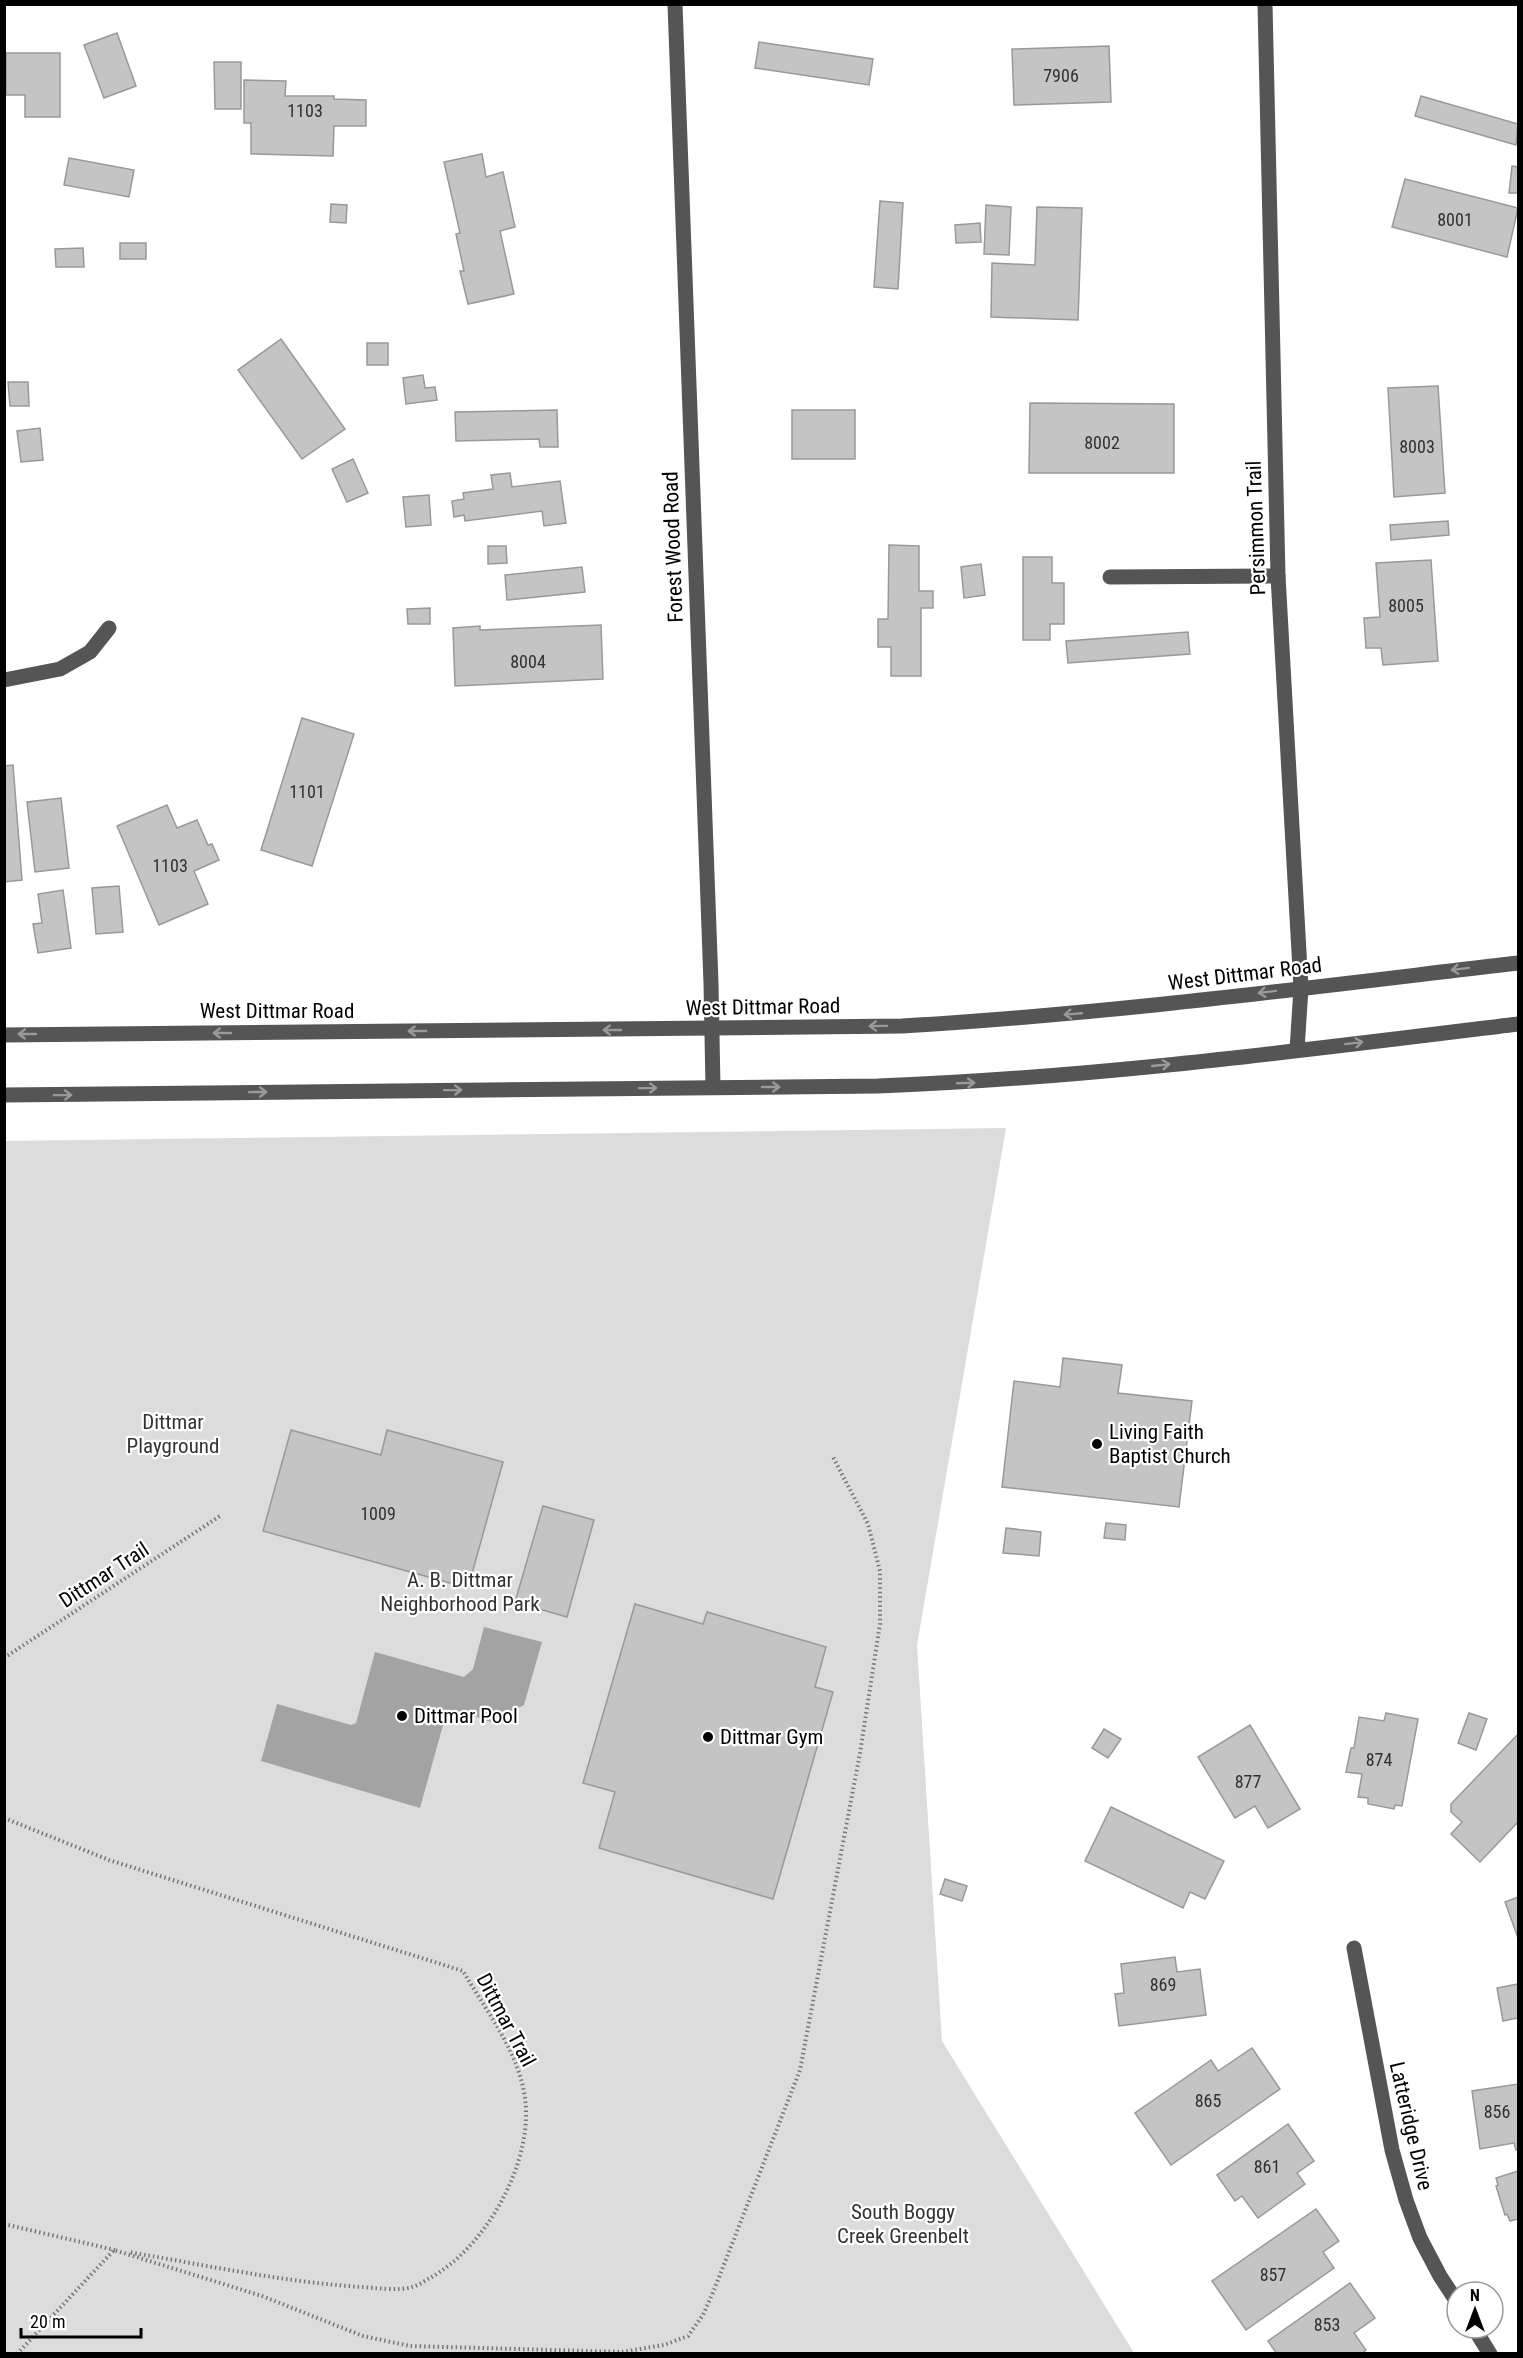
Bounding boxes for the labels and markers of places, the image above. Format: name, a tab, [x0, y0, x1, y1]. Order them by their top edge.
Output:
place label: Living Faith Baptist Church	[1109, 1420, 1231, 1468]
marker: Living Faith Baptist Church	[1090, 1437, 1104, 1451]
place label: Dittmar Pool	[414, 1704, 518, 1728]
marker: Dittmar Pool	[395, 1709, 409, 1723]
place label: Dittmar Gym	[720, 1725, 823, 1749]
marker: Dittmar Gym	[701, 1730, 715, 1744]

